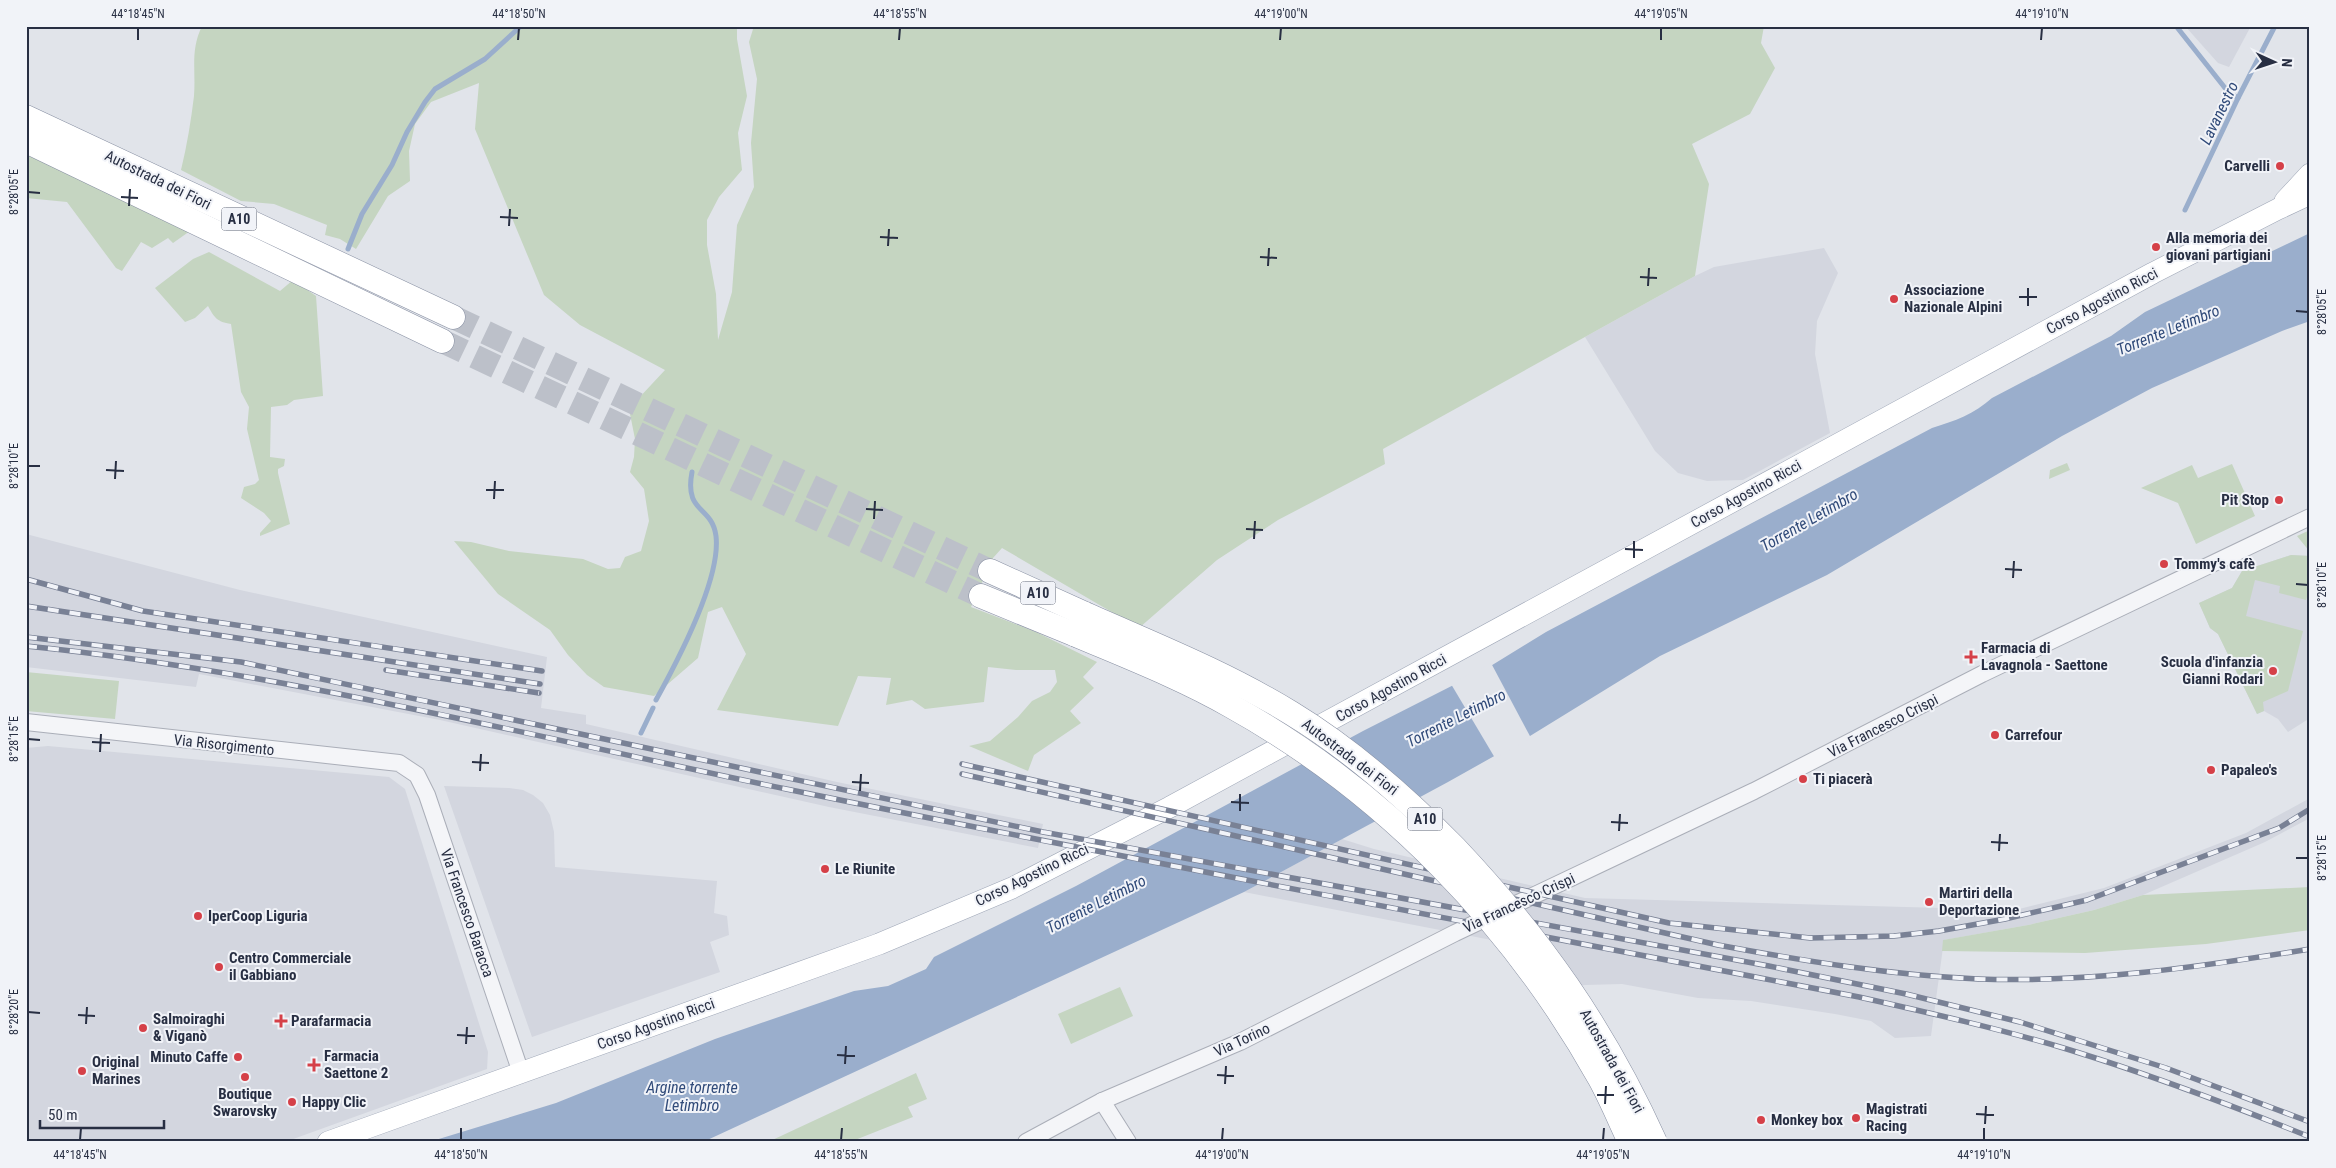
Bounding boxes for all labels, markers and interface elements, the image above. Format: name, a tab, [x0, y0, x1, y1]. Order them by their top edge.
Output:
text: 44°18'45"N	[111, 7, 165, 21]
text: 44°18'50"N	[492, 7, 546, 21]
text: 44°18'55"N	[873, 7, 927, 21]
text: 44°19'00"N	[1254, 7, 1308, 21]
text: 44°19'05"N	[1634, 7, 1688, 21]
text: 44°19'10"N	[2015, 7, 2069, 21]
north arrow	[2248, 38, 2298, 88]
text: N	[2279, 58, 2295, 67]
water label: Lavanestro	[2196, 78, 2242, 147]
street label: Autostrada dei Fiori	[102, 146, 214, 214]
place label: Carvelli	[2224, 157, 2270, 175]
marker: Carvelli	[2274, 160, 2286, 172]
text: 8°28'05"E	[7, 169, 21, 215]
road number: A10	[222, 208, 256, 230]
place label: Alla memoria dei giovani partigiani	[2166, 229, 2271, 264]
marker: Alla memoria dei giovani partigiani	[2150, 241, 2162, 253]
street label: Corso Agostino Ricci	[2043, 264, 2161, 338]
place label: Associazione Nazionale Alpini	[1904, 281, 2002, 316]
text: 8°28'05"E	[2315, 289, 2329, 335]
marker: Associazione Nazionale Alpini	[1888, 293, 1900, 305]
water label: Torrente Letimbro	[2114, 301, 2222, 359]
text: 8°28'10"E	[7, 443, 21, 489]
street label: Corso Agostino Ricci	[1688, 456, 1804, 532]
water label: Torrente Letimbro	[1757, 484, 1861, 556]
place label: Pit Stop	[2221, 491, 2269, 509]
marker: Pit Stop	[2273, 494, 2285, 506]
place label: Tommy's cafè	[2174, 555, 2255, 573]
marker: Tommy's cafè	[2158, 558, 2170, 570]
text: 8°28'10"E	[2315, 562, 2329, 608]
road number: A10	[1020, 582, 1056, 604]
place label: Farmacia di Lavagnola - Saettone	[1981, 639, 2108, 674]
street label: Corso Agostino Ricci	[1333, 650, 1449, 726]
marker: Farmacia di Lavagnola - Saettone	[1965, 651, 1977, 663]
place label: Scuola d'infanzia Gianni Rodari	[2161, 653, 2263, 688]
marker: Scuola d'infanzia Gianni Rodari	[2267, 665, 2279, 677]
water label: Torrente Letimbro	[1403, 685, 1509, 751]
street label: Via Francesco Crispi	[1825, 690, 1941, 762]
street label: Autostrada dei Fiori	[1298, 715, 1402, 799]
text: 8°28'15"E	[7, 716, 21, 762]
place label: Carrefour	[2005, 726, 2062, 744]
marker: Carrefour	[1989, 729, 2001, 741]
street label: Via Risorgimento	[173, 731, 275, 759]
place label: Papaleo's	[2221, 761, 2278, 779]
marker: Papaleo's	[2205, 764, 2217, 776]
place label: Ti piacerà	[1813, 770, 1873, 788]
marker: Ti piacerà	[1797, 773, 1809, 785]
road number: A10	[1408, 808, 1442, 831]
text: 8°28'15"E	[2315, 835, 2329, 881]
street label: Corso Agostino Ricci	[972, 840, 1092, 910]
street label: Via Francesco Baracca	[437, 846, 497, 980]
place label: Le Riunite	[835, 860, 895, 878]
marker: Le Riunite	[819, 863, 831, 875]
street label: Via Francesco Crispi	[1460, 869, 1578, 937]
water label: Torrente Letimbro	[1043, 871, 1149, 937]
place label: Martiri della Deportazione	[1939, 884, 2019, 919]
marker: Martiri della Deportazione	[1923, 896, 1935, 908]
place label: IperCoop Liguria	[208, 907, 308, 925]
marker: IperCoop Liguria	[192, 910, 204, 922]
place label: Centro Commerciale il Gabbiano	[229, 949, 351, 984]
marker: Centro Commerciale il Gabbiano	[213, 961, 225, 973]
text: 8°28'20"E	[7, 989, 21, 1035]
street label: Corso Agostino Ricci	[595, 994, 717, 1054]
street label: Autostrada dei Fiori	[1576, 1006, 1648, 1116]
place label: Salmoiraghi & Viganò	[153, 1010, 225, 1045]
place label: Parafarmacia	[291, 1012, 371, 1030]
marker: Parafarmacia	[275, 1015, 287, 1027]
street label: Via Torino	[1211, 1019, 1273, 1061]
marker: Salmoiraghi & Viganò	[137, 1022, 149, 1034]
place label: Farmacia Saettone 2	[324, 1047, 388, 1082]
place label: Minuto Caffe	[150, 1048, 228, 1066]
marker: Minuto Caffe	[232, 1051, 244, 1063]
place label: Original Marines	[92, 1053, 141, 1088]
marker: Farmacia Saettone 2	[308, 1059, 320, 1071]
marker: Original Marines	[76, 1065, 88, 1077]
marker: Boutique Swarovsky	[239, 1071, 251, 1083]
water label: Argine torrente Letimbro	[645, 1078, 738, 1115]
place label: Boutique Swarovsky	[213, 1085, 277, 1120]
place label: Happy Clic	[302, 1093, 366, 1111]
marker: Happy Clic	[286, 1096, 298, 1108]
scale bar	[40, 1098, 164, 1130]
place label: Magistrati Racing	[1866, 1100, 1927, 1135]
text: 50 m	[48, 1106, 78, 1124]
place label: Monkey box	[1771, 1111, 1843, 1129]
marker: Magistrati Racing	[1850, 1112, 1862, 1124]
marker: Monkey box	[1755, 1114, 1767, 1126]
text: 44°18'45"N	[53, 1148, 107, 1162]
text: 44°18'50"N	[434, 1148, 488, 1162]
text: 44°18'55"N	[814, 1148, 868, 1162]
text: 44°19'00"N	[1195, 1148, 1249, 1162]
text: 44°19'05"N	[1576, 1148, 1630, 1162]
text: 44°19'10"N	[1957, 1148, 2011, 1162]

